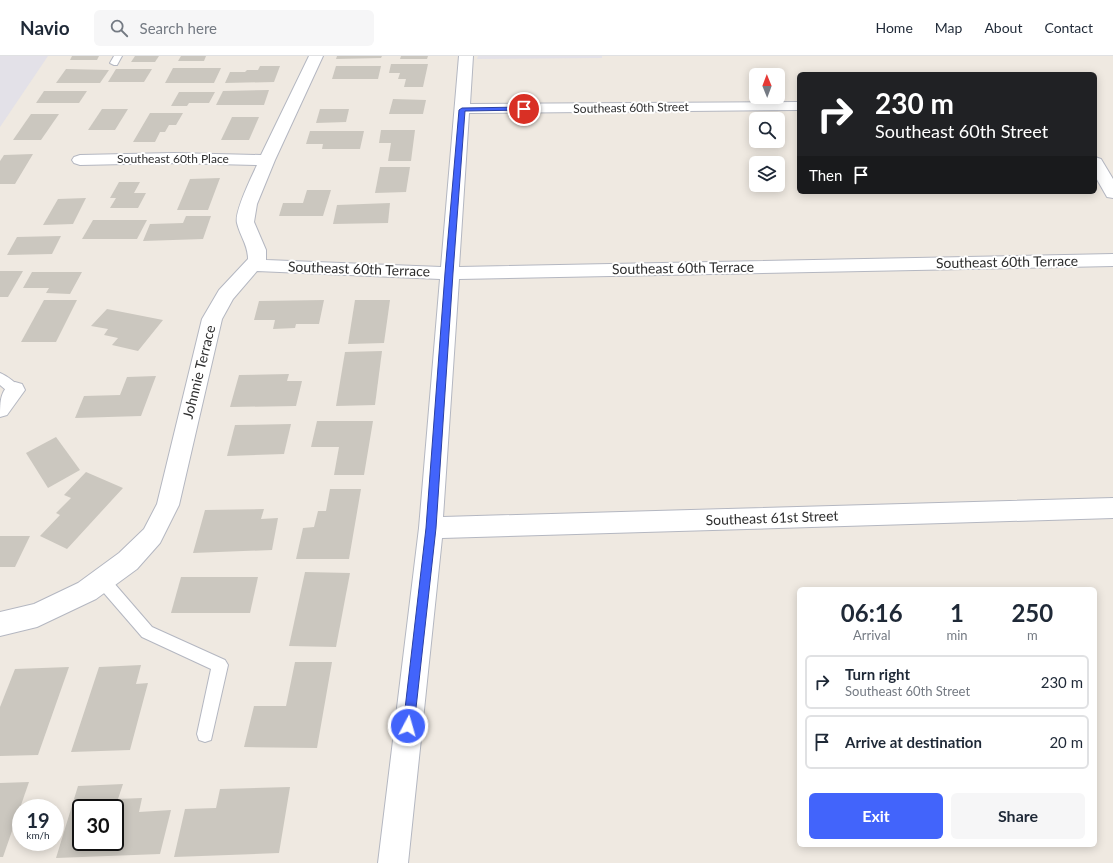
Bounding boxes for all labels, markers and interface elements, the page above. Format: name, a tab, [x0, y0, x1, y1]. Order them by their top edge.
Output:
search box	[94, 10, 374, 46]
text: Navio	[20, 16, 70, 39]
icon: search	[108, 17, 130, 39]
text: Search here	[140, 19, 217, 37]
text: Home	[875, 19, 913, 36]
text: Map	[935, 19, 962, 36]
text: About	[984, 19, 1022, 36]
text: Contact	[1044, 19, 1093, 36]
north arrow	[749, 68, 785, 104]
map controls	[749, 68, 785, 192]
text: 230 m	[875, 86, 954, 120]
icon: right	[809, 88, 861, 140]
pin	[507, 92, 541, 126]
icon: arrive	[513, 98, 535, 120]
street label: Southeast 60th Street	[573, 99, 690, 116]
button: search	[749, 112, 785, 148]
text: Southeast 60th Street	[875, 120, 1048, 142]
street label: Southeast 60th Place	[117, 151, 229, 166]
button: layers	[749, 156, 785, 192]
icon: arrive	[850, 164, 872, 186]
text: Then	[809, 166, 842, 184]
street label: Southeast 60th Terrace	[936, 252, 1078, 271]
street label: Southeast 60th Terrace	[288, 258, 430, 279]
street label: Southeast 60th Terrace	[612, 258, 754, 277]
street label: Johnnie Terrace	[179, 323, 218, 420]
street label: Southeast 61st Street	[705, 507, 839, 528]
text: 06:16	[841, 598, 903, 627]
text: 1	[950, 598, 964, 627]
text: 250	[1011, 598, 1053, 627]
text: Arrival	[853, 627, 890, 643]
text: min	[947, 627, 968, 643]
text: m	[1027, 627, 1038, 643]
text: Turn right	[845, 665, 910, 683]
icon: right	[811, 671, 833, 693]
text: 230 m	[1041, 673, 1083, 691]
text: Southeast 60th Street	[845, 683, 970, 699]
position arrow	[387, 705, 429, 747]
icon: arrive	[811, 731, 833, 753]
text: Arrive at destination	[845, 733, 982, 751]
text: 20 m	[1049, 733, 1083, 751]
button: Exit	[809, 793, 943, 839]
button: Share	[951, 793, 1085, 839]
speed limit sign: 30	[72, 799, 124, 851]
text: 19	[26, 808, 50, 832]
text: km/h	[26, 829, 50, 841]

